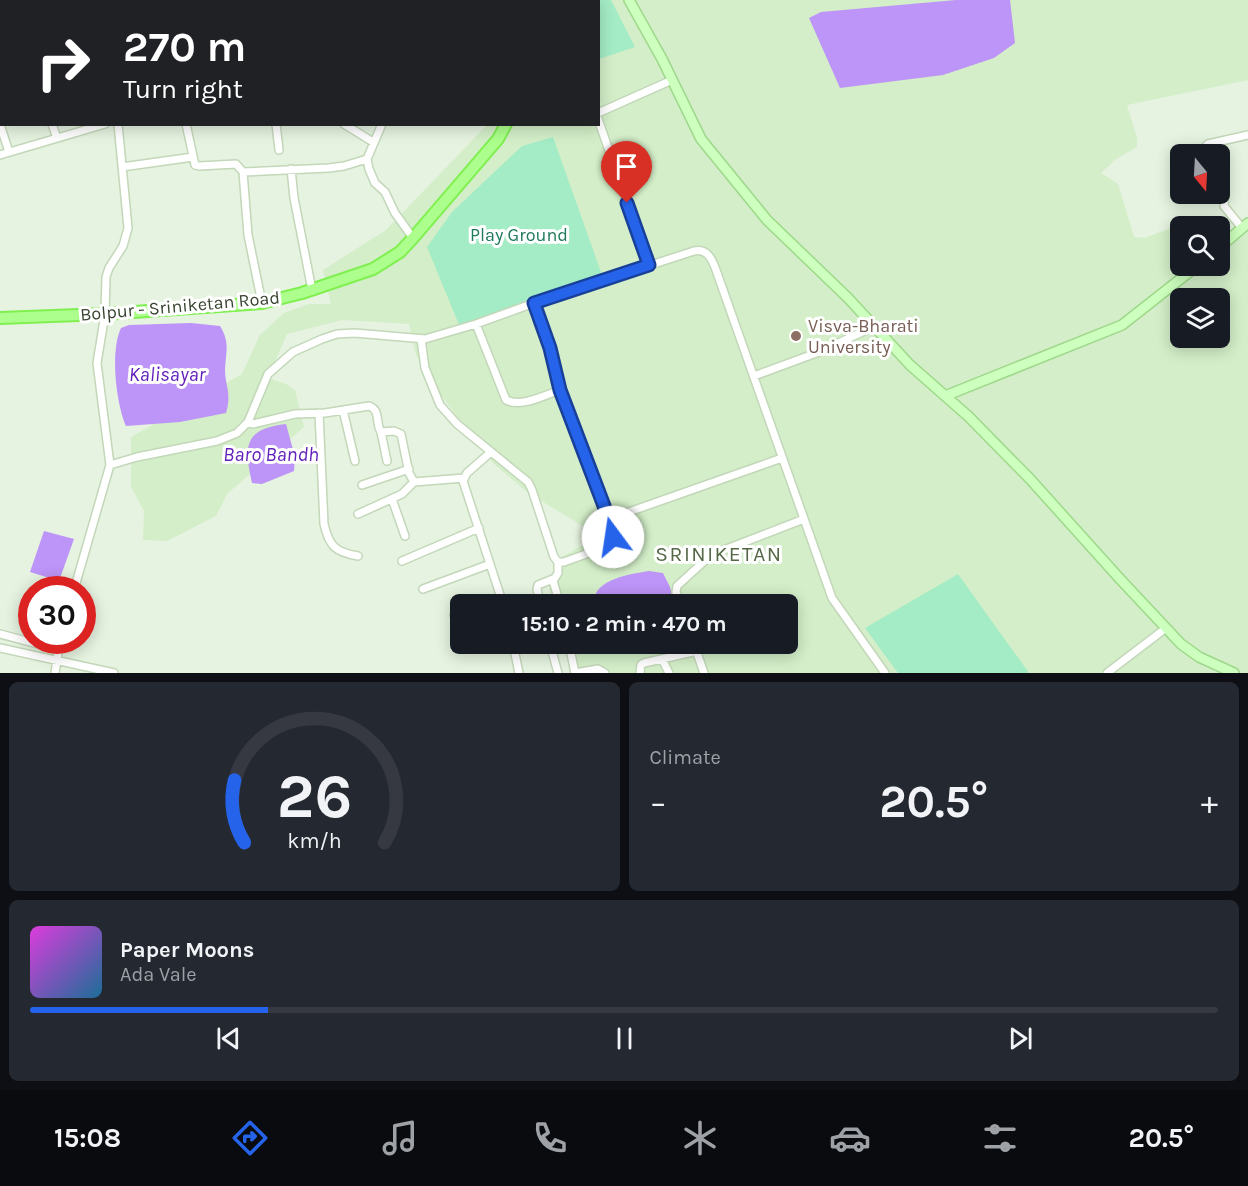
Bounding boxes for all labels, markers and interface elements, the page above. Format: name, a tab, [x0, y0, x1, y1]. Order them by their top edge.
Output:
text: 270 m	[123, 22, 246, 72]
icon: right	[24, 24, 102, 102]
text: Turn right	[123, 73, 243, 105]
pin	[601, 141, 652, 203]
north arrow	[1170, 144, 1230, 204]
map controls	[1170, 144, 1230, 348]
icon: arrive	[610, 150, 643, 183]
button: search	[1170, 216, 1230, 276]
park label: Play Ground	[470, 224, 568, 246]
street label: Bolpur - Sriniketan Road	[79, 286, 281, 326]
button: layers	[1170, 288, 1230, 348]
place label: Visva-Bharati University	[808, 315, 919, 358]
marker: Visva-Bharati University	[789, 329, 803, 343]
water label: Kalisayar	[129, 363, 206, 386]
water label: Baro Bandh	[223, 443, 319, 466]
position arrow	[581, 505, 645, 569]
district label: SRINIKETAN	[655, 542, 783, 566]
speed limit sign: 30	[18, 576, 96, 654]
text: 15:10 · 2 min · 470 m	[521, 611, 727, 637]
text: Climate	[650, 746, 721, 769]
text: 26	[276, 760, 352, 833]
text: 20.5°	[879, 776, 988, 828]
text: −	[650, 783, 667, 821]
text: +	[1201, 783, 1218, 821]
text: km/h	[287, 829, 341, 854]
text: Paper Moons	[120, 937, 254, 963]
text: Ada Vale	[120, 963, 197, 986]
icon: previous	[212, 1022, 245, 1055]
icon: pause	[608, 1022, 641, 1055]
icon: next	[1004, 1022, 1037, 1055]
icon: directions	[229, 1117, 271, 1159]
icon: music	[379, 1117, 421, 1159]
icon: phone	[529, 1117, 571, 1159]
icon: climate	[679, 1117, 721, 1159]
icon: car	[829, 1117, 871, 1159]
icon: filters	[979, 1117, 1021, 1159]
text: 15:08	[54, 1122, 121, 1154]
text: 20.5°	[1129, 1122, 1194, 1154]

